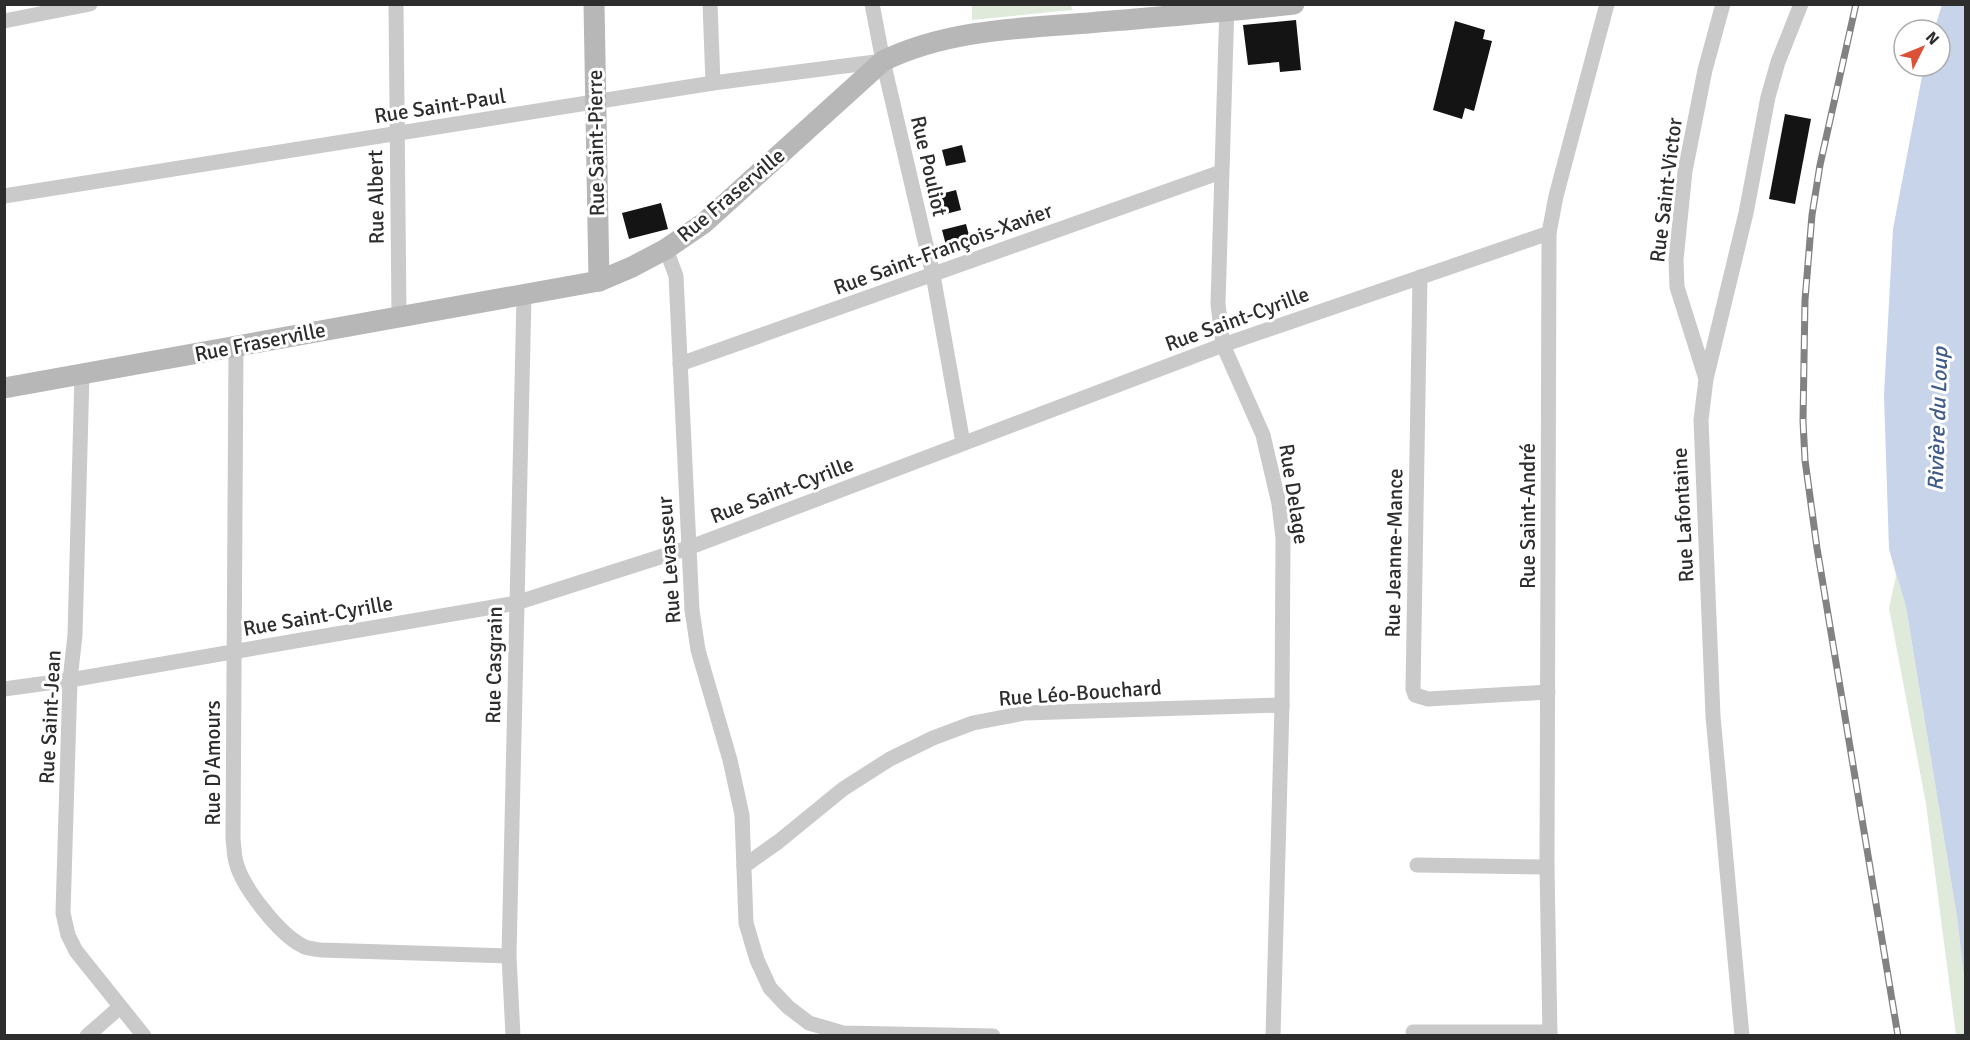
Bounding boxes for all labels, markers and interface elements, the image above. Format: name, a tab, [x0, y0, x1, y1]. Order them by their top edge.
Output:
north arrow	[1892, 18, 1952, 78]
text: N	[1921, 28, 1943, 49]
street label: Rue Saint-Pierre	[582, 69, 610, 217]
street label: Rue Saint-Paul	[372, 83, 508, 129]
street label: Rue Pouliot	[905, 113, 953, 219]
street label: Rue Saint-Victor	[1644, 116, 1688, 264]
street label: Rue Fraserville	[672, 142, 790, 248]
street label: Rue Albert	[362, 149, 390, 245]
street label: Rue Saint-François-Xavier	[830, 197, 1056, 301]
street label: Rue Saint-Cyrille	[1161, 281, 1313, 357]
street label: Rue Fraserville	[192, 317, 328, 367]
water label: Rivière du Loup	[1921, 345, 1954, 491]
street label: Rue Delage	[1273, 442, 1315, 546]
street label: Rue Saint-André	[1515, 443, 1541, 589]
street label: Rue Lafontaine	[1666, 447, 1700, 583]
street label: Rue Saint-Cyrille	[707, 451, 857, 529]
street label: Rue Jeanne-Mance	[1380, 468, 1408, 638]
street label: Rue Levasseur	[652, 495, 686, 625]
street label: Rue Saint-Cyrille	[241, 590, 395, 642]
street label: Rue Casgrain	[480, 606, 508, 724]
street label: Rue Saint-Jean	[33, 649, 67, 785]
street label: Rue Léo-Bouchard	[997, 674, 1163, 712]
street label: Rue D'Amours	[200, 700, 226, 826]

